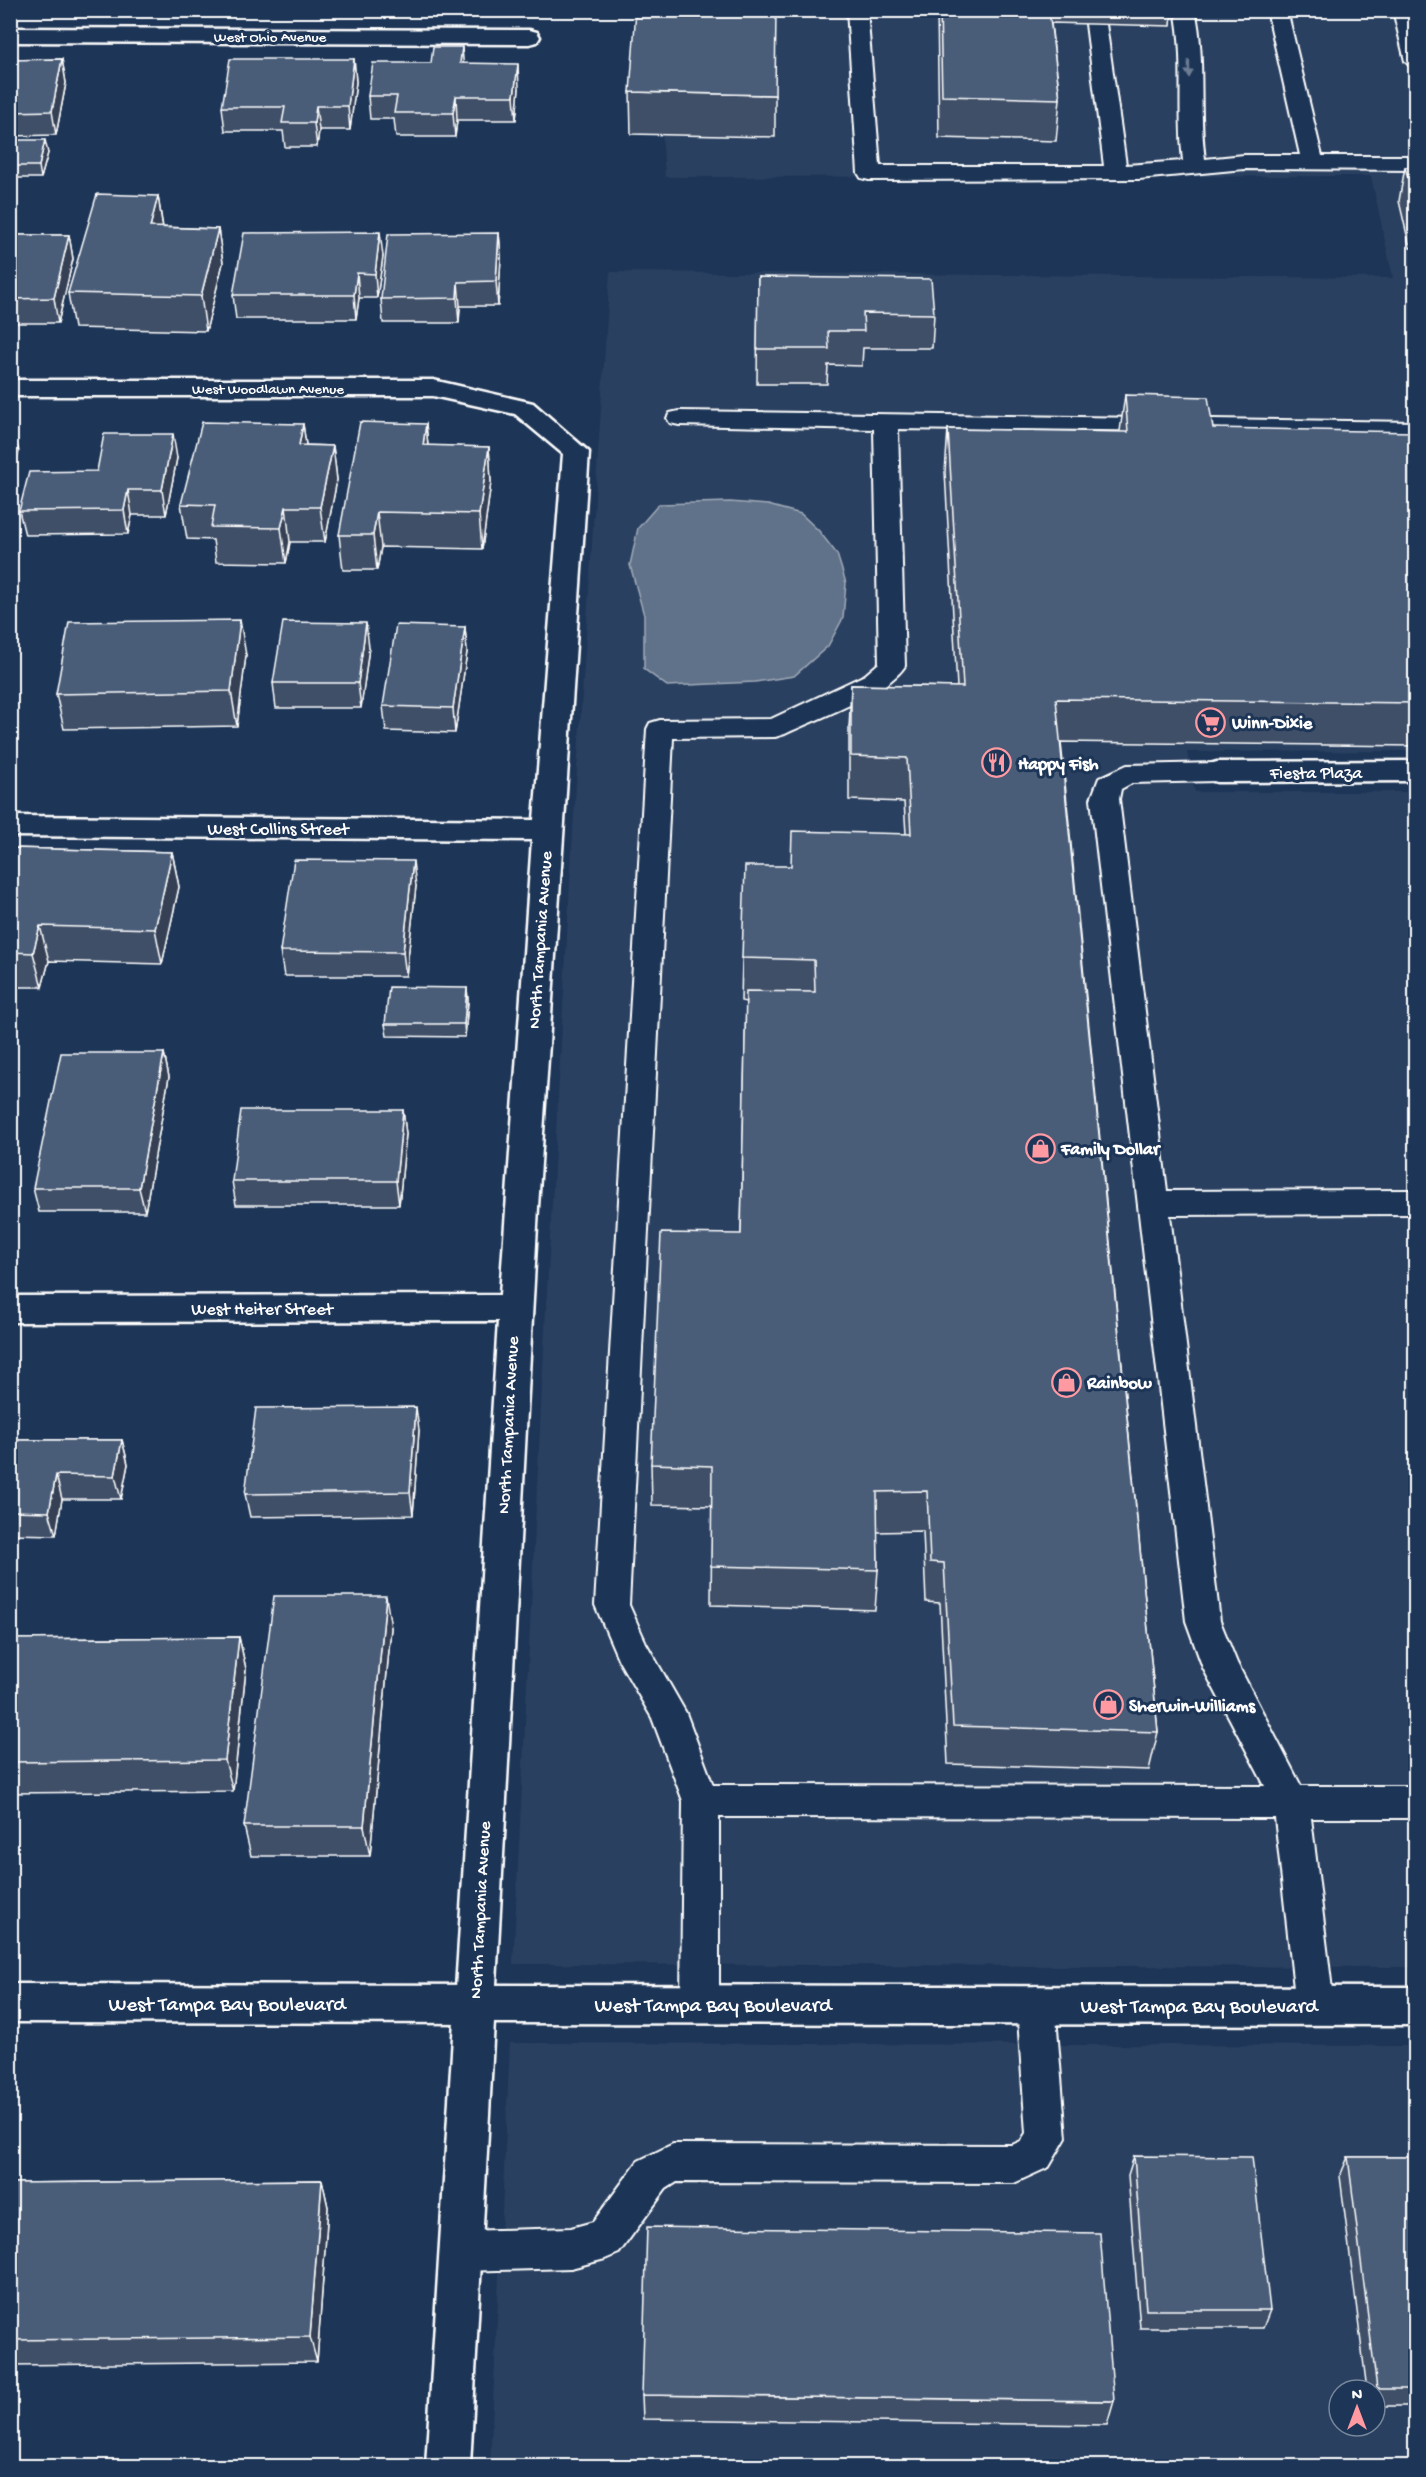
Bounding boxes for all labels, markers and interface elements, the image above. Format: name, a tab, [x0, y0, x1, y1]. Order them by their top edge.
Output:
street label: West Ohio Avenue	[214, 29, 326, 47]
one-way arrow	[1184, 59, 1194, 78]
street label: West Woodlawn Avenue	[192, 381, 344, 399]
supermarket icon: Winn-Dixie	[1195, 706, 1227, 738]
place label: Winn-Dixie	[1231, 714, 1313, 735]
restaurant icon: Happy Fish	[981, 747, 1013, 779]
place label: Happy Fish	[1018, 755, 1099, 776]
street label: Fiesta Plaza	[1269, 764, 1363, 785]
street label: West Collins Street	[207, 820, 350, 841]
street label: North Tampania Avenue	[525, 850, 558, 1030]
shop icon: Family Dollar	[1024, 1132, 1056, 1164]
place label: Family Dollar	[1060, 1140, 1162, 1161]
street label: West Heiter Street	[191, 1300, 334, 1321]
street label: North Tampania Avenue	[494, 1335, 525, 1515]
shop icon: Rainbow	[1050, 1366, 1082, 1398]
place label: Rainbow	[1086, 1374, 1153, 1395]
shop icon: Sherwin-Williams	[1092, 1689, 1124, 1721]
place label: Sherwin-Williams	[1129, 1697, 1257, 1718]
street label: North Tampania Avenue	[466, 1820, 497, 2000]
street label: West Tampa Bay Boulevard	[109, 1994, 347, 2019]
street label: West Tampa Bay Boulevard	[595, 1995, 833, 2020]
street label: West Tampa Bay Boulevard	[1081, 1996, 1319, 2021]
north arrow	[1327, 2378, 1387, 2438]
text: N	[1352, 2387, 1363, 2406]

